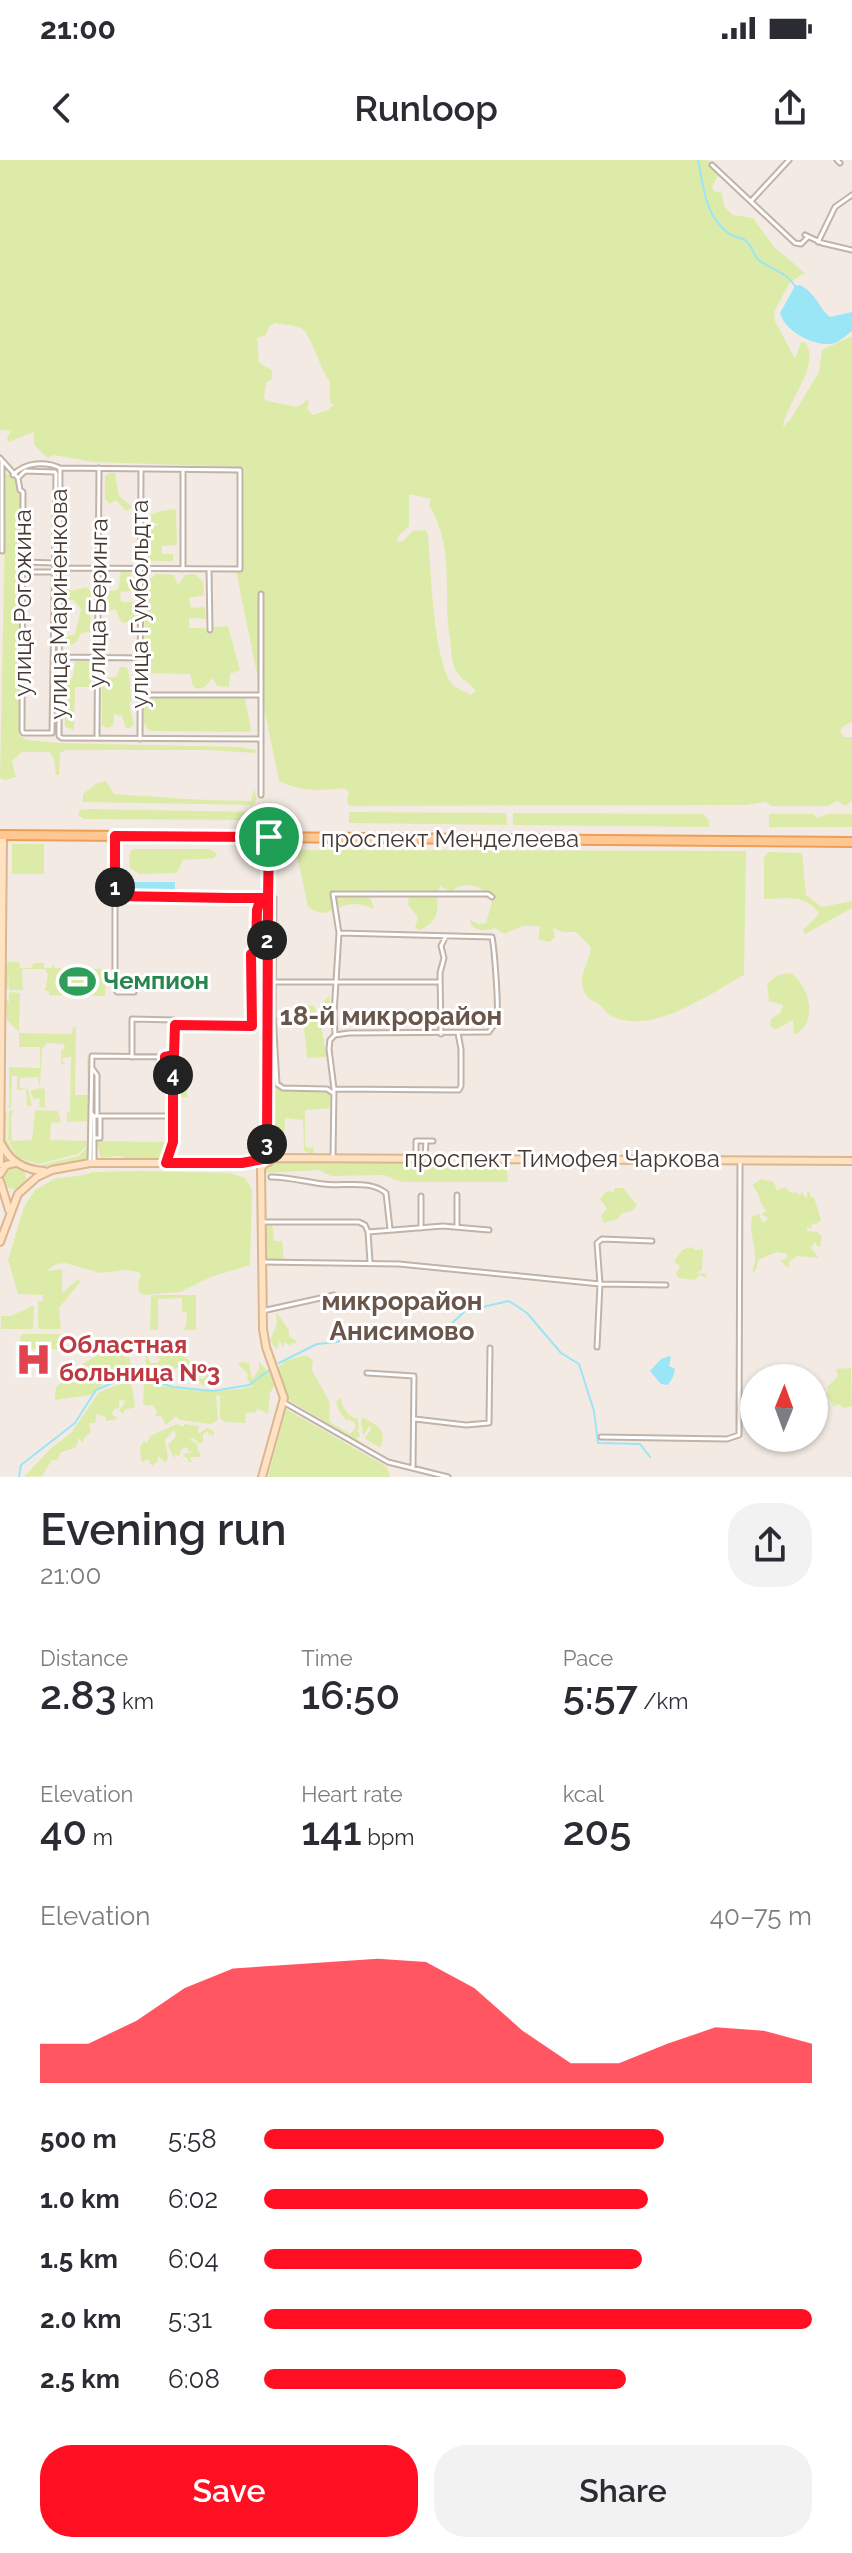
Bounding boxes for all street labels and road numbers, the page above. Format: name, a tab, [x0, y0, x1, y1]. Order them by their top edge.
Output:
street label: улица Мариненкова	[44, 488, 73, 720]
street label: улица Гумбольдта	[125, 500, 154, 708]
street label: улица Рогожина	[8, 509, 37, 697]
street label: улица Беринга	[82, 518, 113, 688]
street label: проспект Менделеева	[321, 824, 579, 853]
street label: проспект Тимофея Чаркова	[404, 1144, 720, 1173]

